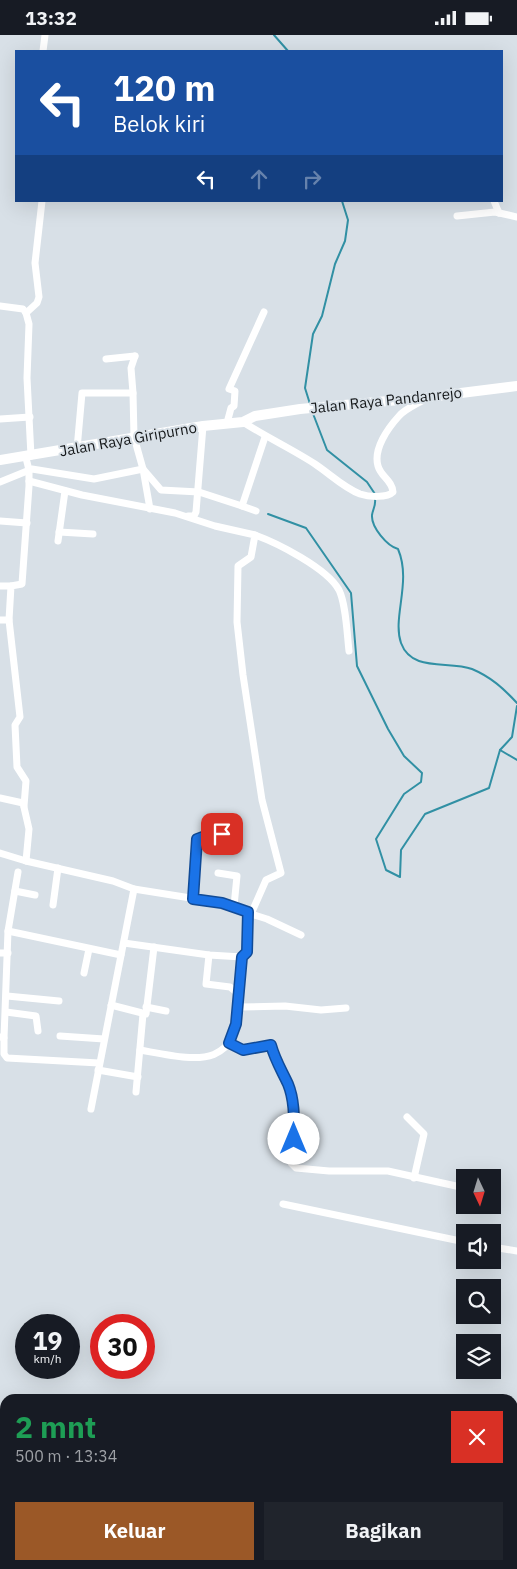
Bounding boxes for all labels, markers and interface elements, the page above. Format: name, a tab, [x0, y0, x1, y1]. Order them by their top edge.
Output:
text: 13:32	[25, 6, 77, 30]
text: 120 m	[113, 65, 216, 111]
icon: left	[30, 70, 95, 135]
text: Belok kiri	[113, 109, 205, 138]
icon: left	[192, 165, 220, 193]
icon: ahead	[245, 165, 273, 193]
icon: right	[298, 165, 326, 193]
street label: Jalan Raya Pandanrejo	[309, 383, 463, 417]
street label: Jalan Raya Giripurno	[58, 418, 198, 460]
pin	[201, 813, 243, 855]
icon: arrive	[208, 820, 236, 848]
position arrow	[267, 1112, 319, 1164]
north arrow	[456, 1169, 501, 1214]
map controls	[456, 1169, 501, 1379]
button: sound	[456, 1224, 501, 1269]
button: search	[456, 1279, 501, 1324]
speed limit sign: 30	[90, 1314, 155, 1379]
text: 19	[32, 1324, 63, 1357]
button: layers	[456, 1334, 501, 1379]
text: km/h	[33, 1351, 62, 1366]
text: 2 mnt	[15, 1407, 96, 1446]
button: close	[451, 1411, 503, 1463]
text: 500 m · 13:34	[15, 1446, 117, 1466]
button: Keluar	[15, 1502, 254, 1560]
button: Bagikan	[264, 1502, 503, 1560]

